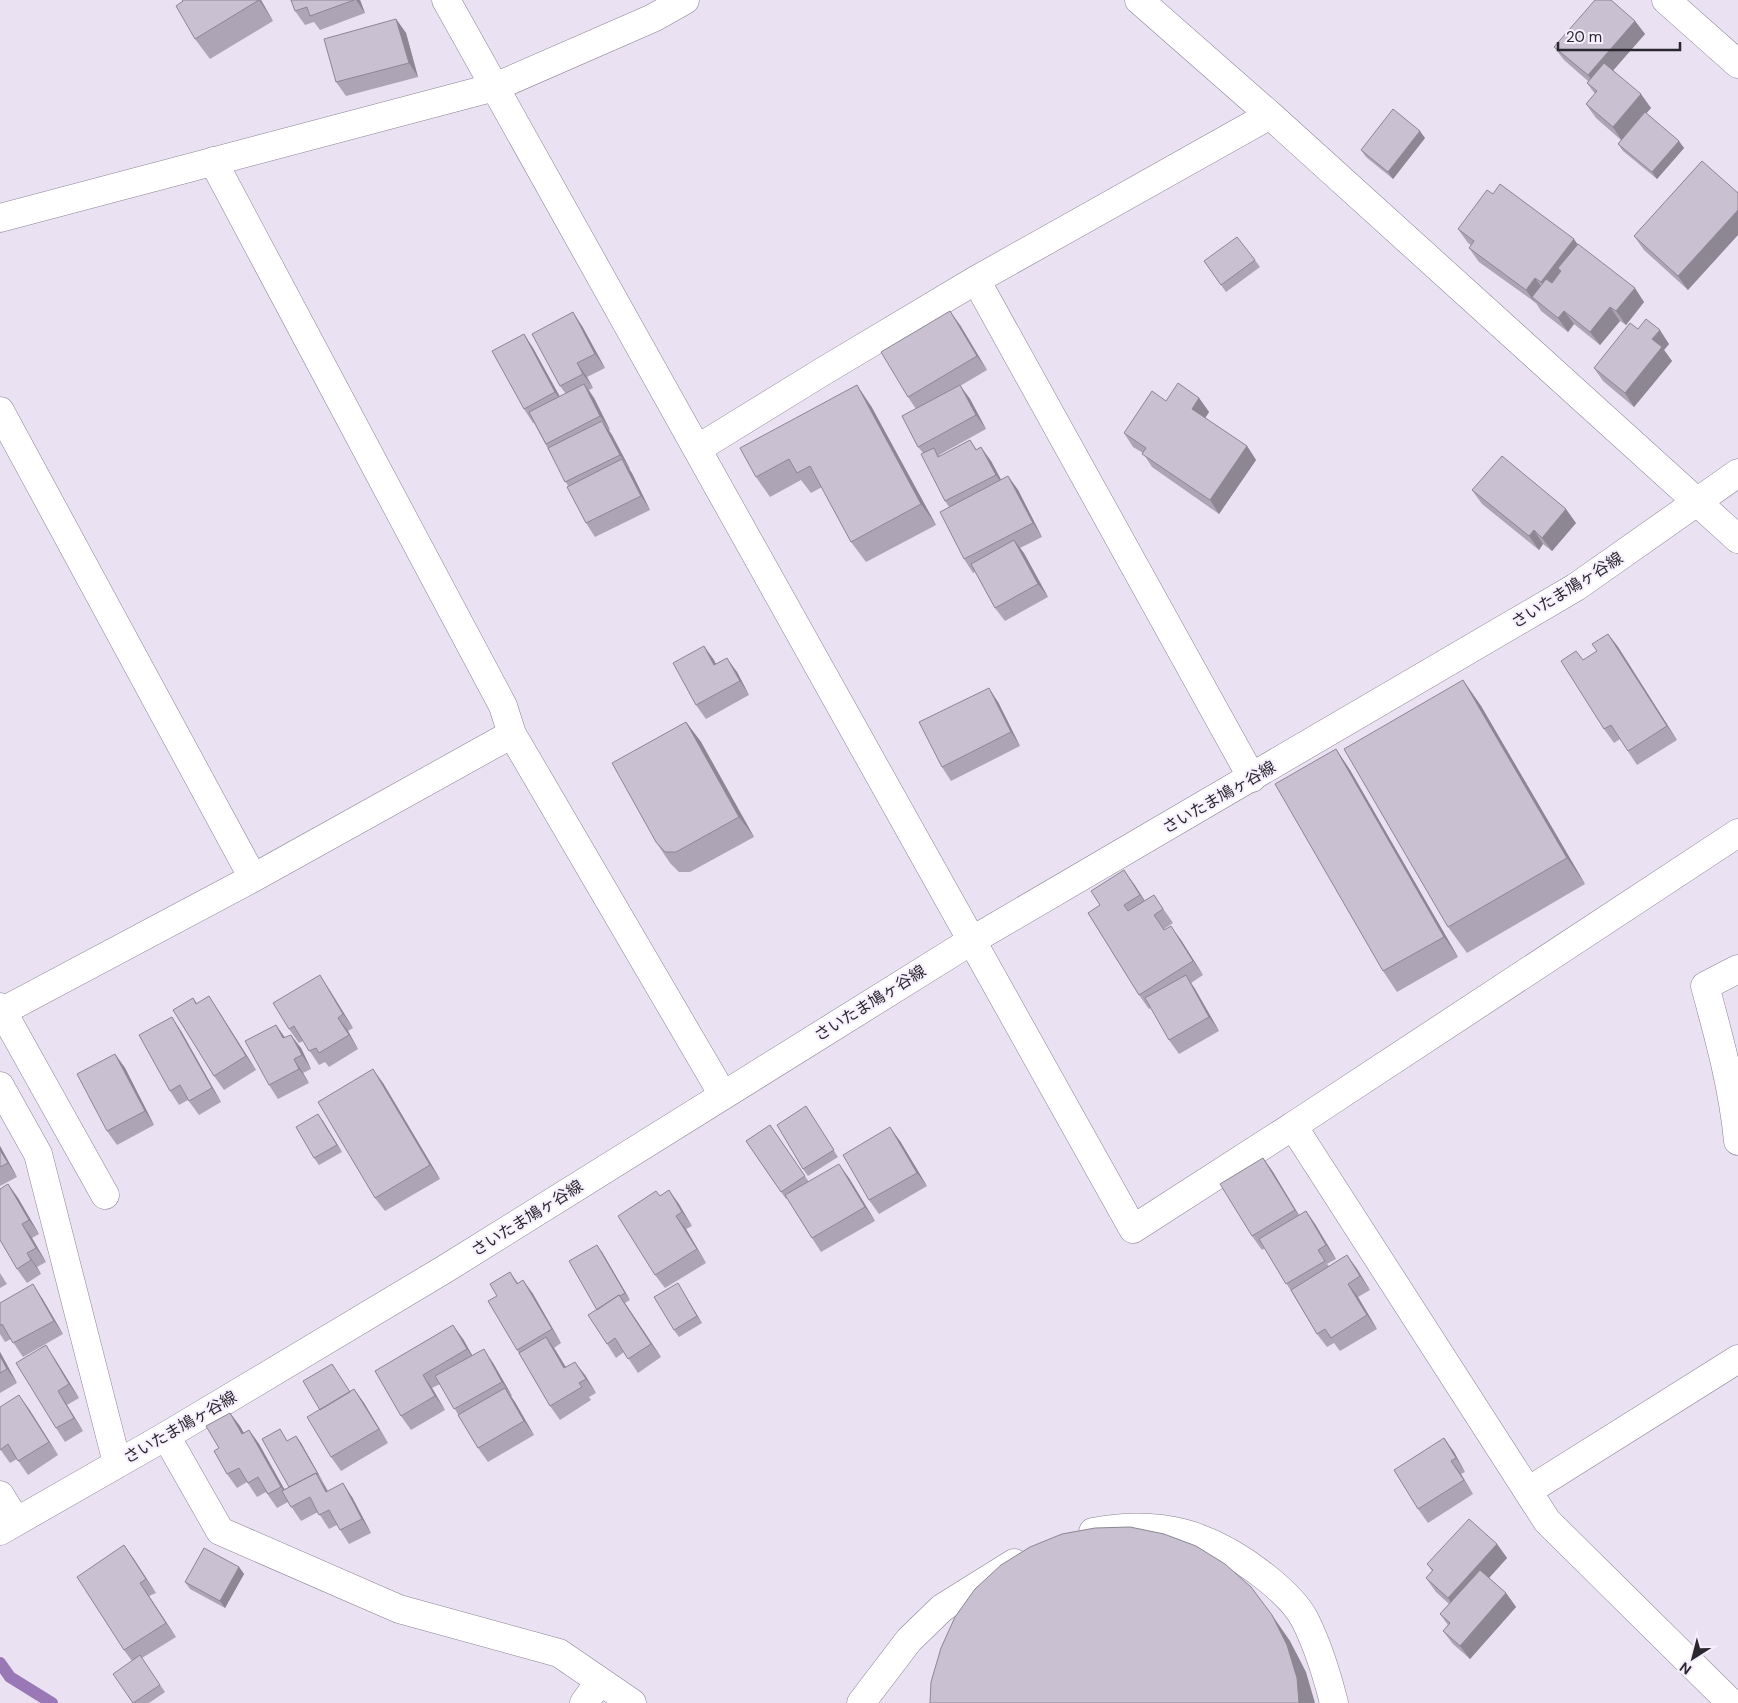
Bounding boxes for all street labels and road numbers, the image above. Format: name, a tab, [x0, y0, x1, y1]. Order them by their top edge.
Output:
street label: さいたま鳩ヶ谷線	[1507, 547, 1627, 633]
street label: さいたま鳩ヶ谷線	[1159, 756, 1279, 838]
street label: さいたま鳩ヶ谷線	[810, 960, 930, 1046]
street label: さいたま鳩ヶ谷線	[467, 1175, 587, 1261]
street label: さいたま鳩ヶ谷線	[120, 1386, 240, 1468]

